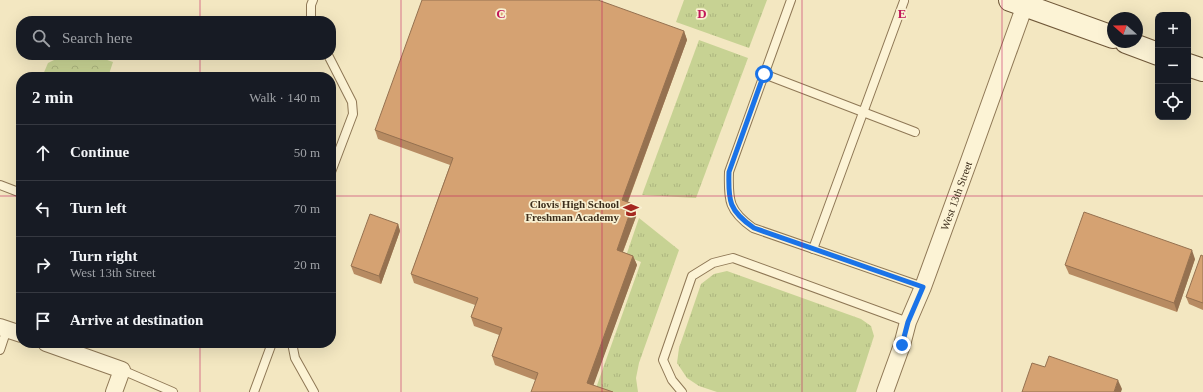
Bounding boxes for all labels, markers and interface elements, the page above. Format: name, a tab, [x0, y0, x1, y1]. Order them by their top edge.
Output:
text: C	[496, 6, 506, 21]
text: D	[697, 6, 707, 21]
text: E	[898, 6, 906, 21]
north arrow	[1107, 12, 1143, 48]
map controls	[1155, 12, 1191, 120]
button: +	[1155, 12, 1191, 48]
search box	[16, 16, 336, 60]
icon: search	[30, 27, 52, 49]
text: Search here	[62, 30, 132, 46]
button: −	[1155, 48, 1191, 84]
route start	[755, 65, 773, 83]
button: locate	[1155, 84, 1191, 120]
text: 2 min	[32, 88, 73, 107]
text: Walk · 140 m	[249, 90, 320, 105]
icon: ahead	[32, 142, 54, 164]
text: Continue	[70, 144, 129, 160]
text: 50 m	[294, 145, 320, 160]
street label: West 13th Street	[938, 160, 974, 232]
icon: left	[32, 198, 54, 220]
place label: Clovis High School Freshman Academy	[525, 198, 619, 223]
text: Turn left	[70, 200, 127, 216]
text: 70 m	[294, 201, 320, 216]
school or university icon: Clovis High School Freshman Academy	[622, 201, 640, 219]
text: Turn right	[70, 248, 137, 264]
icon: right	[32, 254, 54, 276]
text: 20 m	[294, 257, 320, 272]
text: West 13th Street	[70, 265, 156, 280]
icon: arrive	[32, 310, 54, 332]
text: Arrive at destination	[70, 312, 203, 328]
route end	[893, 336, 911, 354]

